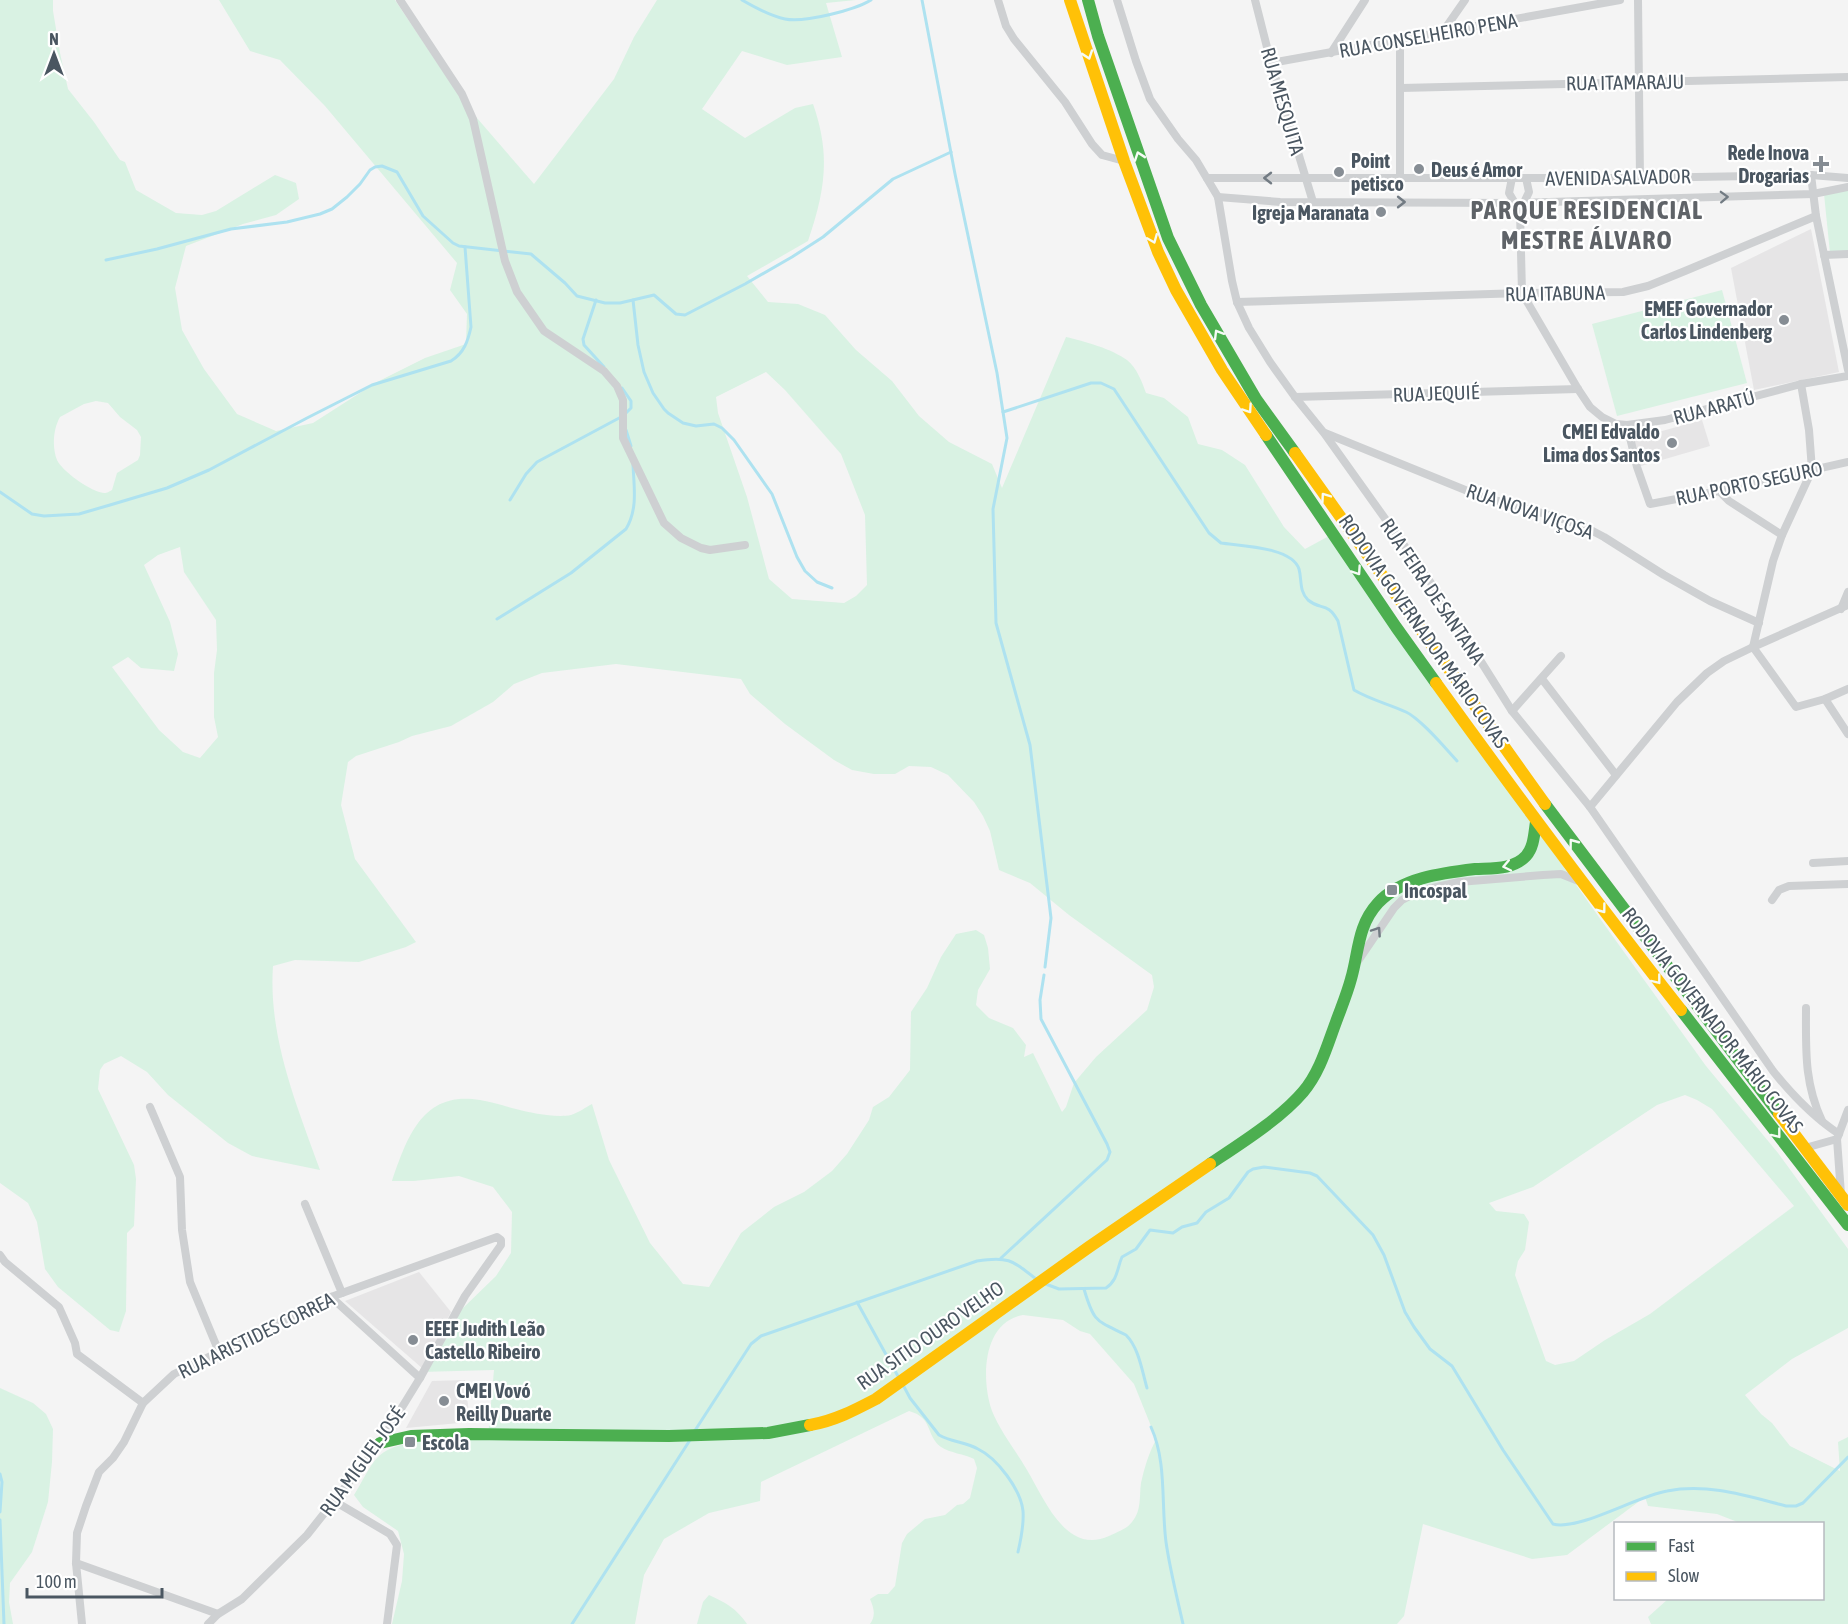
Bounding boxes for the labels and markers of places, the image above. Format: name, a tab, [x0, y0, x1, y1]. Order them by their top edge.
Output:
place label: Rede Inova Drogarias	[1727, 141, 1809, 187]
place label: Point petisco	[1351, 149, 1404, 195]
marker: Rede Inova Drogarias	[1814, 157, 1828, 171]
place label: Deus é Amor	[1431, 158, 1523, 181]
marker: Deus é Amor	[1412, 162, 1426, 176]
marker: Point petisco	[1332, 165, 1346, 179]
place label: Igreja Maranata	[1252, 201, 1369, 224]
marker: Igreja Maranata	[1374, 205, 1388, 219]
place label: EMEF Governador Carlos Lindenberg	[1641, 297, 1773, 343]
marker: EMEF Governador Carlos Lindenberg	[1777, 313, 1791, 327]
place label: CMEI Edvaldo Lima dos Santos	[1543, 420, 1660, 466]
marker: CMEI Edvaldo Lima dos Santos	[1665, 436, 1679, 450]
place label: Incospal	[1404, 879, 1467, 902]
marker: Incospal	[1385, 883, 1399, 897]
place label: EEEF Judith Leão Castello Ribeiro	[425, 1317, 545, 1363]
marker: EEEF Judith Leão Castello Ribeiro	[406, 1333, 420, 1347]
place label: CMEI Vovó Reilly Duarte	[456, 1379, 552, 1425]
marker: CMEI Vovó Reilly Duarte	[437, 1394, 451, 1408]
place label: Escola	[422, 1431, 469, 1454]
marker: Escola	[403, 1435, 417, 1449]

